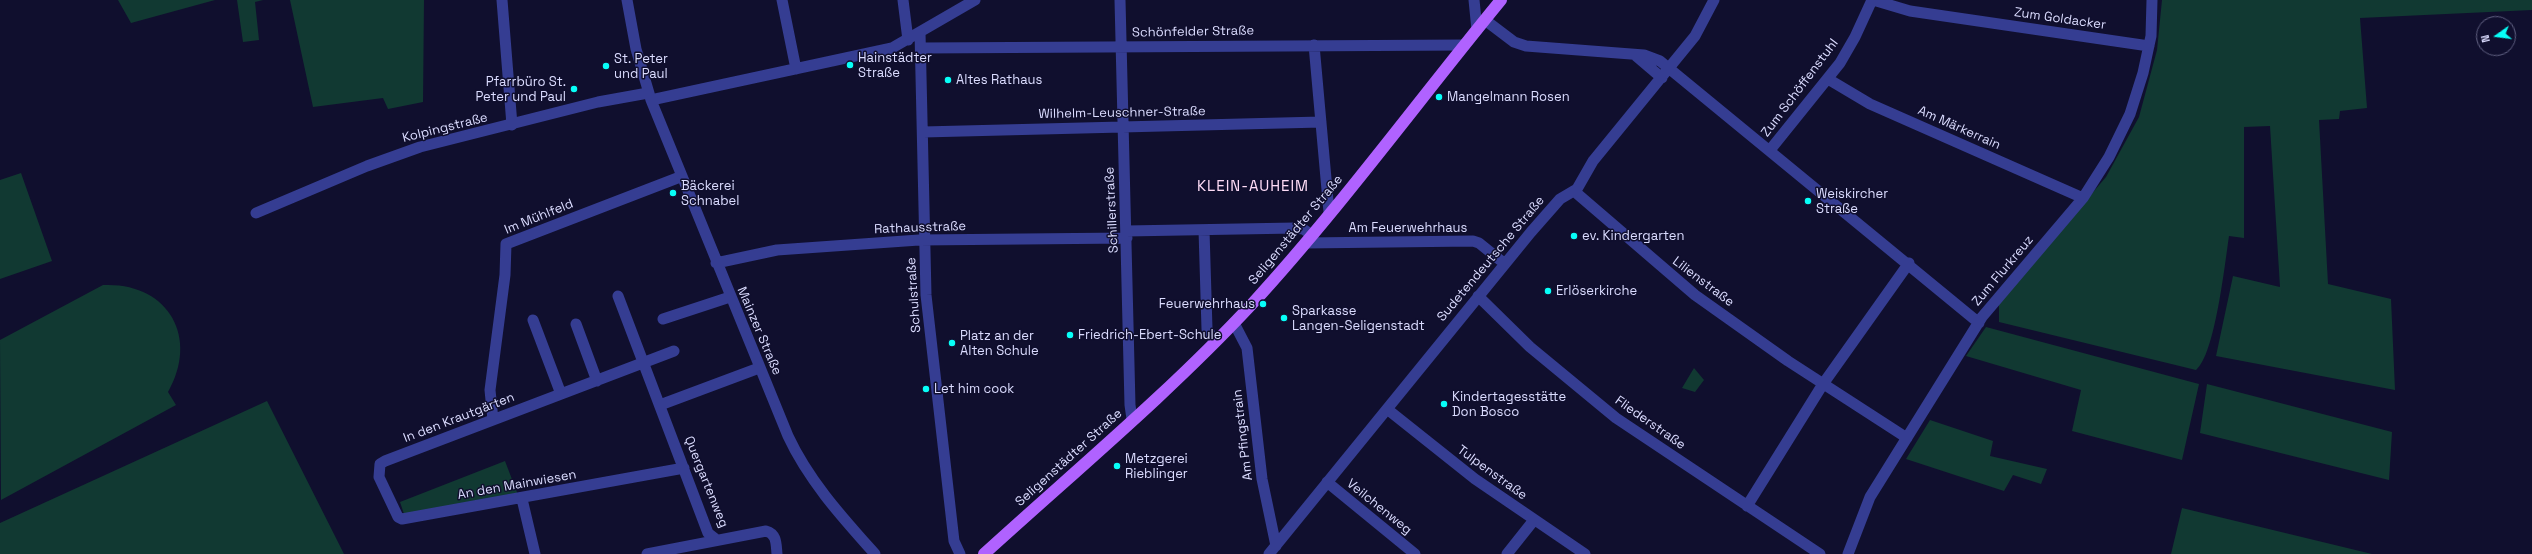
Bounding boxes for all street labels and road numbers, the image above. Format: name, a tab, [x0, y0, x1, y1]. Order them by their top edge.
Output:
street label: Zum Goldacker	[2013, 5, 2107, 33]
street label: Schönfelder Straße	[1132, 23, 1254, 41]
street label: Zum Schöffenstuhl	[1758, 36, 1842, 140]
street label: Am Märkerrain	[1915, 103, 2003, 153]
street label: Wilhelm-Leuschner-Straße	[1038, 104, 1206, 122]
street label: Kolpingstraße	[401, 110, 489, 146]
street label: Schillerstraße	[1102, 166, 1122, 254]
street label: Seligenstädter Straße	[1246, 172, 1346, 288]
street label: Sudetendeutsche Straße	[1434, 193, 1548, 325]
street label: Im Mühlfeld	[502, 196, 576, 238]
street label: Rathausstraße	[874, 219, 966, 237]
street label: Am Feuerwehrhaus	[1349, 220, 1467, 236]
street label: Zum Flurkreuz	[1969, 233, 2037, 309]
street label: Lilienstraße	[1669, 254, 1737, 310]
street label: Schulstraße	[904, 257, 924, 333]
street label: Mainzer Straße	[733, 285, 785, 377]
street label: Am Pfingstrain	[1230, 389, 1256, 481]
street label: In den Krautgärten	[401, 390, 517, 446]
street label: Fliederstraße	[1612, 393, 1688, 453]
street label: Seligenstädter Straße	[1012, 406, 1126, 510]
street label: Quergartenweg	[681, 434, 731, 530]
street label: Tulpenstraße	[1454, 442, 1530, 504]
street label: An den Mainwiesen	[456, 467, 578, 503]
street label: Veilchenweg	[1343, 476, 1415, 538]

